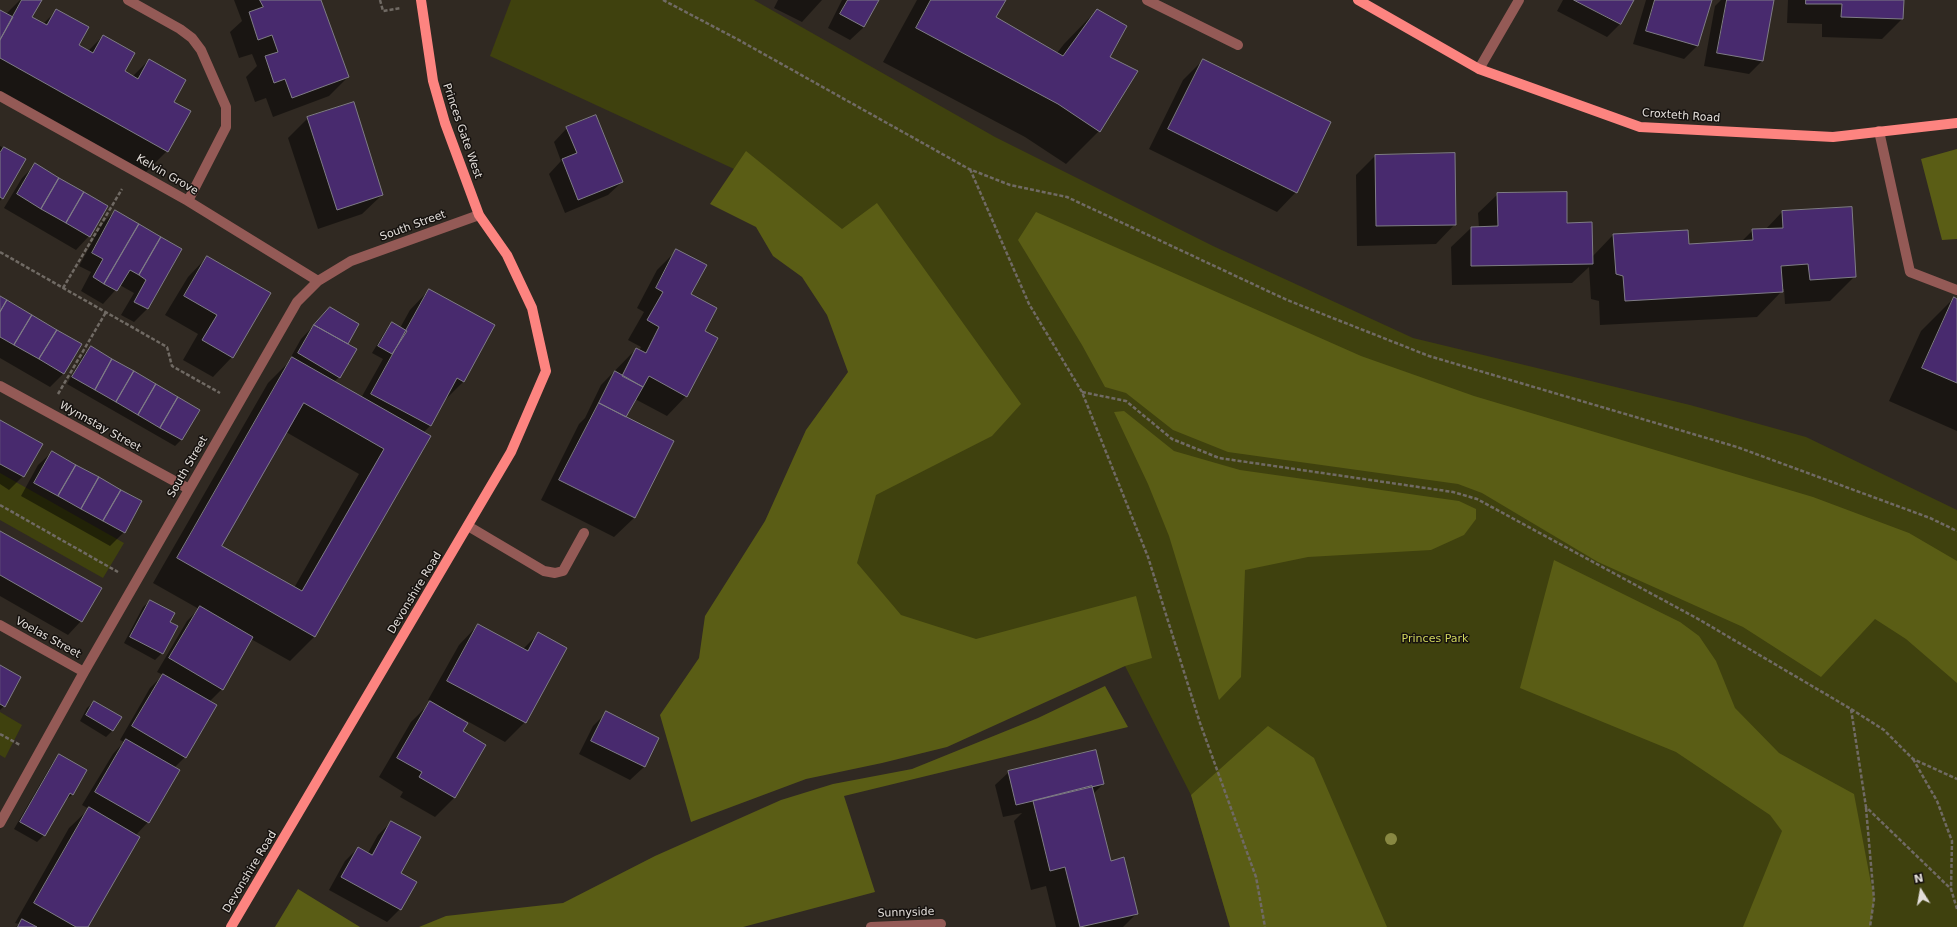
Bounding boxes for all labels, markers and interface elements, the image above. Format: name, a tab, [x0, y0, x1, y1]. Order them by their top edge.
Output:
street label: Princes Gate West	[439, 82, 485, 180]
street label: Croxteth Road	[1641, 107, 1721, 125]
street label: Kelvin Grove	[134, 152, 200, 198]
street label: South Street	[378, 208, 448, 244]
street label: Wynnstay Street	[57, 399, 143, 455]
street label: South Street	[165, 434, 211, 500]
street label: Devonshire Road	[385, 550, 445, 636]
street label: Voelas Street	[13, 615, 83, 661]
park label: Princes Park	[1402, 632, 1468, 646]
street label: Devonshire Road	[220, 829, 280, 915]
north arrow	[1901, 871, 1941, 911]
text: N	[1913, 871, 1924, 886]
street label: Sunnyside	[877, 905, 935, 921]

